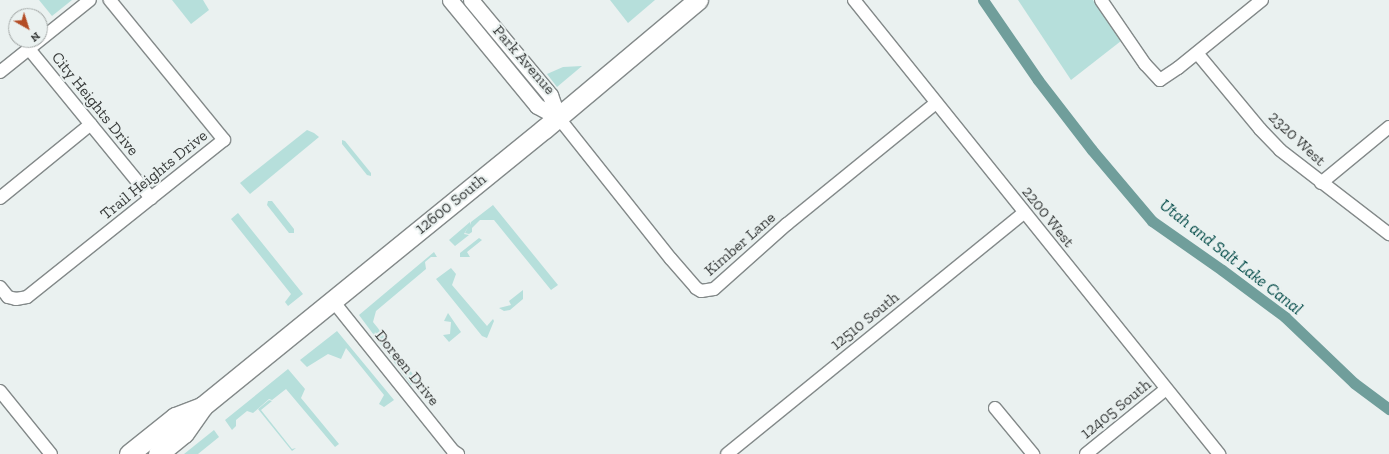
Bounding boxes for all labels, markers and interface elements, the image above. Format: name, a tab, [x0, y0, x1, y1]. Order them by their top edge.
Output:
north arrow	[8, 8, 48, 48]
street label: Park Avenue	[489, 21, 559, 99]
text: N	[28, 29, 43, 45]
street label: City Heights Drive	[47, 48, 143, 160]
street label: 2320 West	[1264, 107, 1330, 171]
street label: Trail Heights Drive	[97, 126, 211, 224]
street label: 12600 South	[412, 170, 490, 238]
street label: 2200 West	[1018, 183, 1078, 251]
water label: Utah and Salt Lake Canal	[1155, 195, 1307, 319]
street label: Kimber Lane	[700, 208, 780, 280]
street label: 12510 South	[827, 288, 903, 354]
street label: Doreen Drive	[371, 326, 443, 410]
street label: 12405 South	[1077, 375, 1155, 443]

